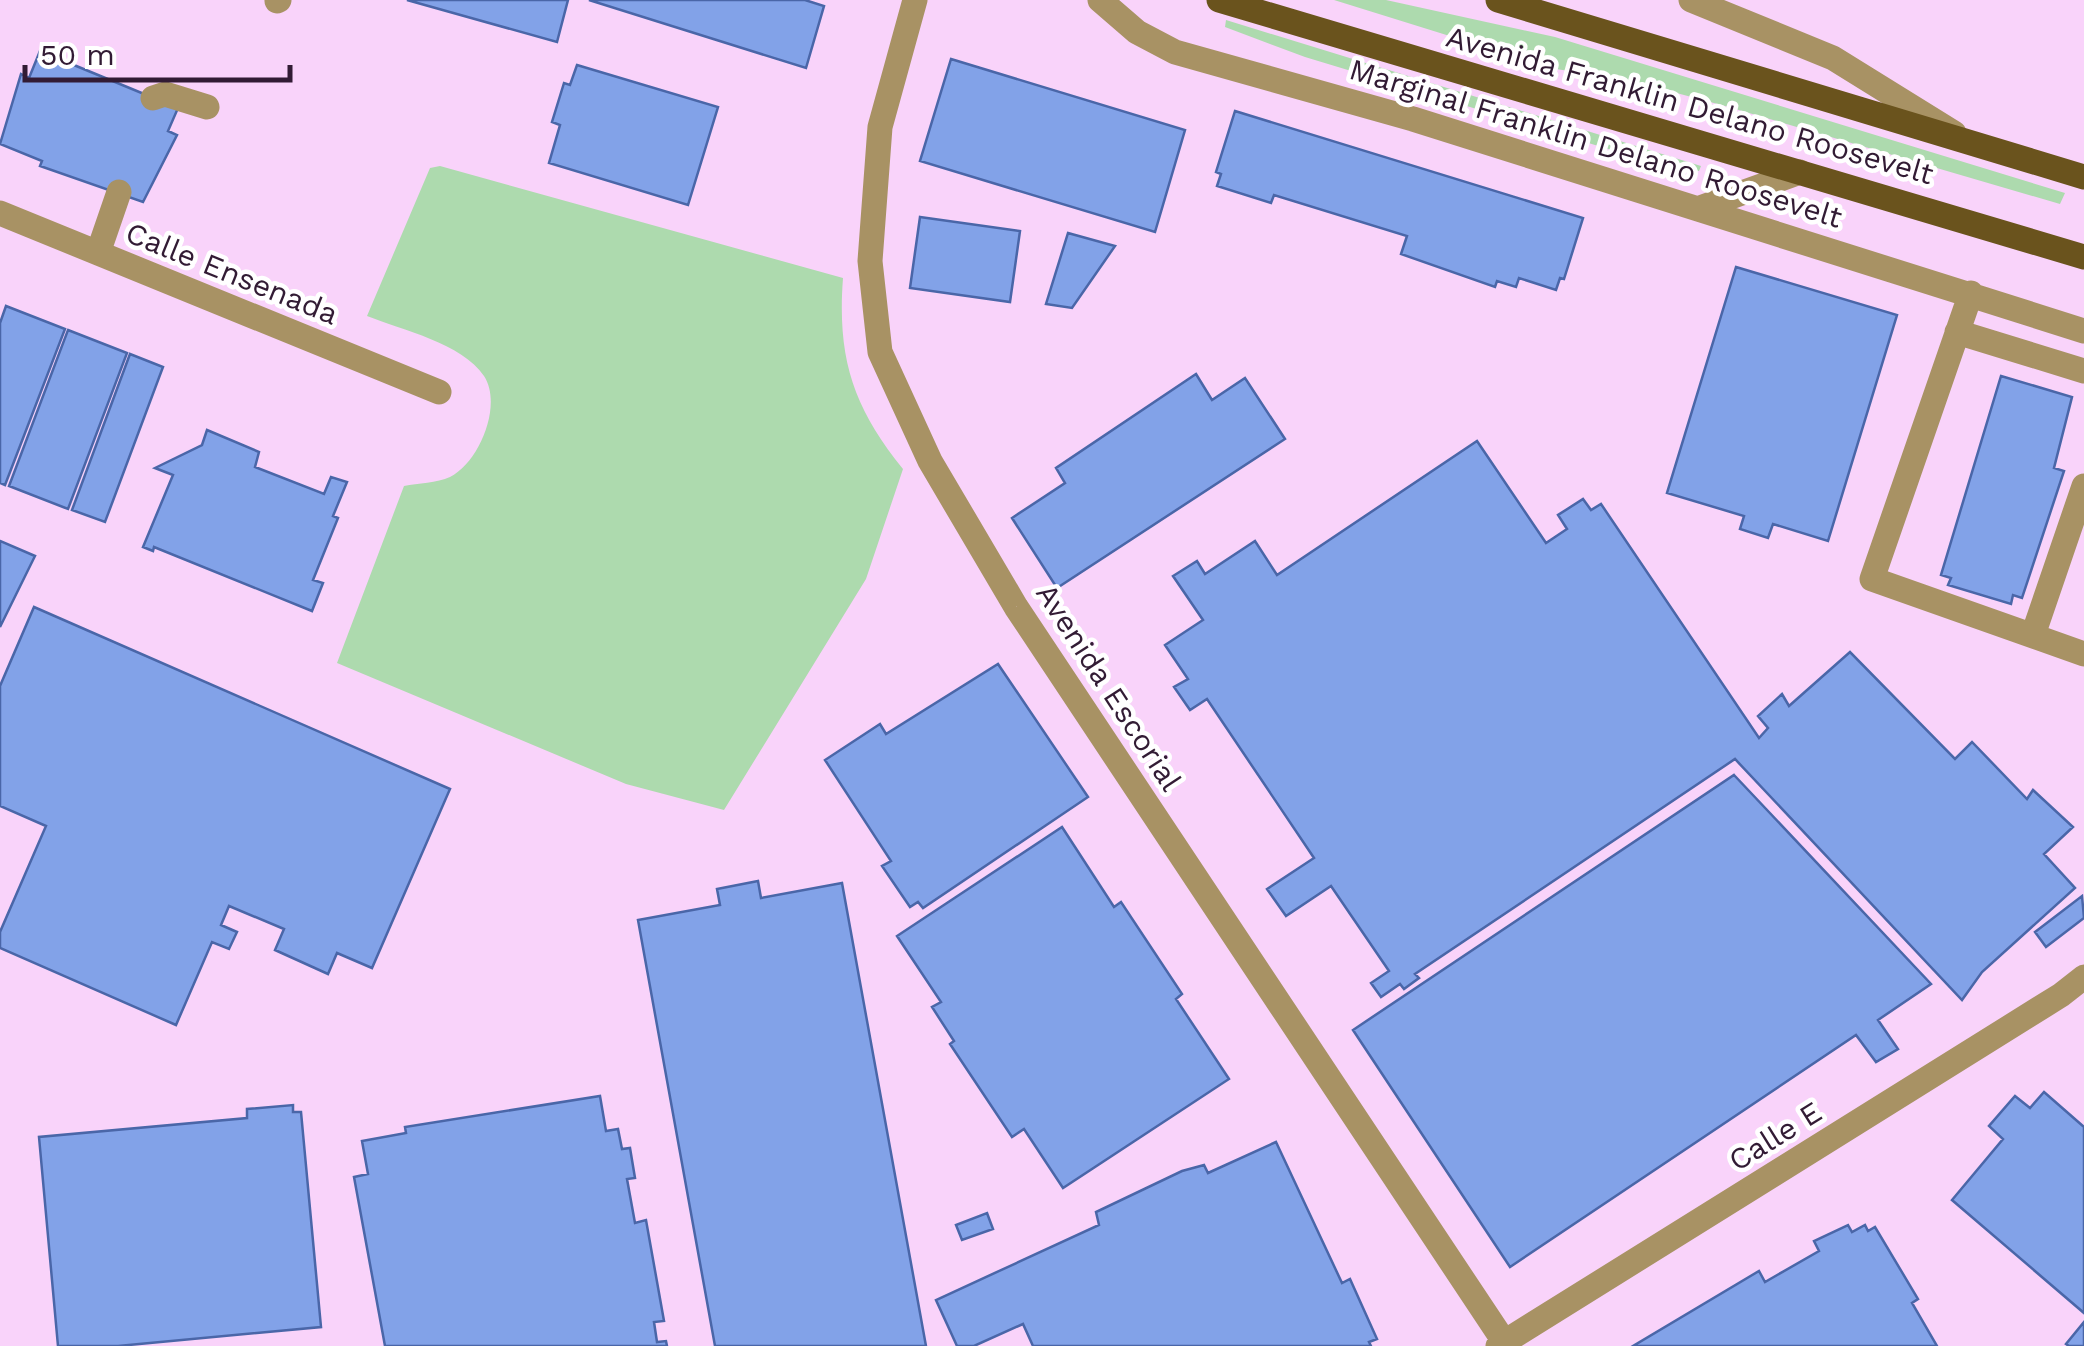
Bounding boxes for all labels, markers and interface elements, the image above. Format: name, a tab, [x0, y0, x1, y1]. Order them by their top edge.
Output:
street label: Avenida Franklin Delano Roosevelt	[1442, 19, 1938, 192]
scale bar	[25, 20, 290, 82]
text: 50 m	[40, 37, 115, 72]
street label: Marginal Franklin Delano Roosevelt	[1345, 51, 1847, 235]
street label: Calle Ensenada	[121, 215, 343, 331]
street label: Avenida Escorial	[1029, 577, 1189, 797]
street label: Calle E	[1722, 1094, 1828, 1178]

